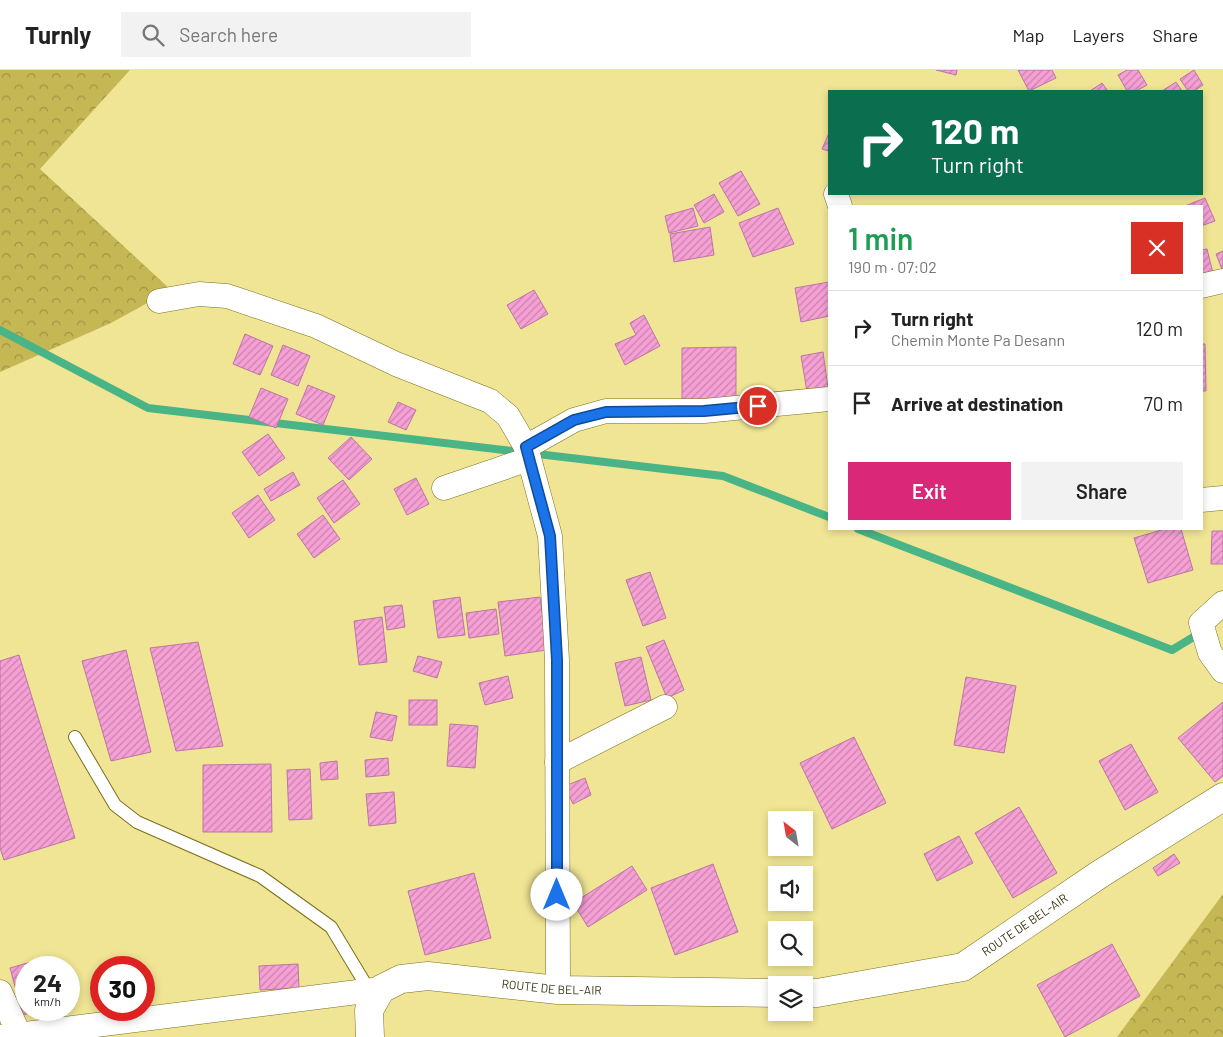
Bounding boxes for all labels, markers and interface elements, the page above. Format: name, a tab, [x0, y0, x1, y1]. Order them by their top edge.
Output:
search box	[121, 12, 471, 57]
text: Turnly	[25, 20, 91, 49]
icon: search	[139, 21, 167, 49]
text: Search here	[179, 23, 278, 46]
text: Map	[1012, 24, 1044, 46]
text: Layers	[1072, 24, 1125, 46]
text: Share	[1153, 24, 1198, 46]
text: 120 m	[931, 109, 1019, 151]
icon: right	[848, 110, 913, 175]
text: Turn right	[931, 151, 1024, 177]
text: 1 min	[848, 220, 913, 256]
button: close	[1131, 222, 1183, 274]
text: 190 m · 07:02	[848, 257, 937, 276]
text: Turn right	[891, 307, 973, 330]
icon: right	[848, 314, 876, 342]
text: 120 m	[1136, 317, 1183, 340]
text: Chemin Monte Pa Desann	[891, 330, 1065, 349]
pin	[737, 385, 779, 427]
icon: arrive	[848, 389, 876, 417]
icon: arrive	[744, 392, 772, 420]
text: Arrive at destination	[891, 392, 1063, 415]
text: 70 m	[1144, 392, 1183, 415]
button: Exit	[848, 462, 1011, 520]
button: Share	[1021, 462, 1183, 520]
north arrow	[768, 811, 812, 856]
map controls	[768, 811, 813, 1021]
button: sound	[768, 866, 813, 911]
position arrow	[530, 868, 582, 920]
street label: ROUTE DE BEL-AIR	[979, 890, 1070, 958]
button: search	[768, 921, 813, 966]
speed limit sign: 30	[90, 956, 155, 1021]
text: 24	[33, 967, 62, 997]
street label: ROUTE DE BEL-AIR	[501, 976, 602, 997]
button: layers	[768, 976, 813, 1021]
text: km/h	[34, 994, 61, 1008]

